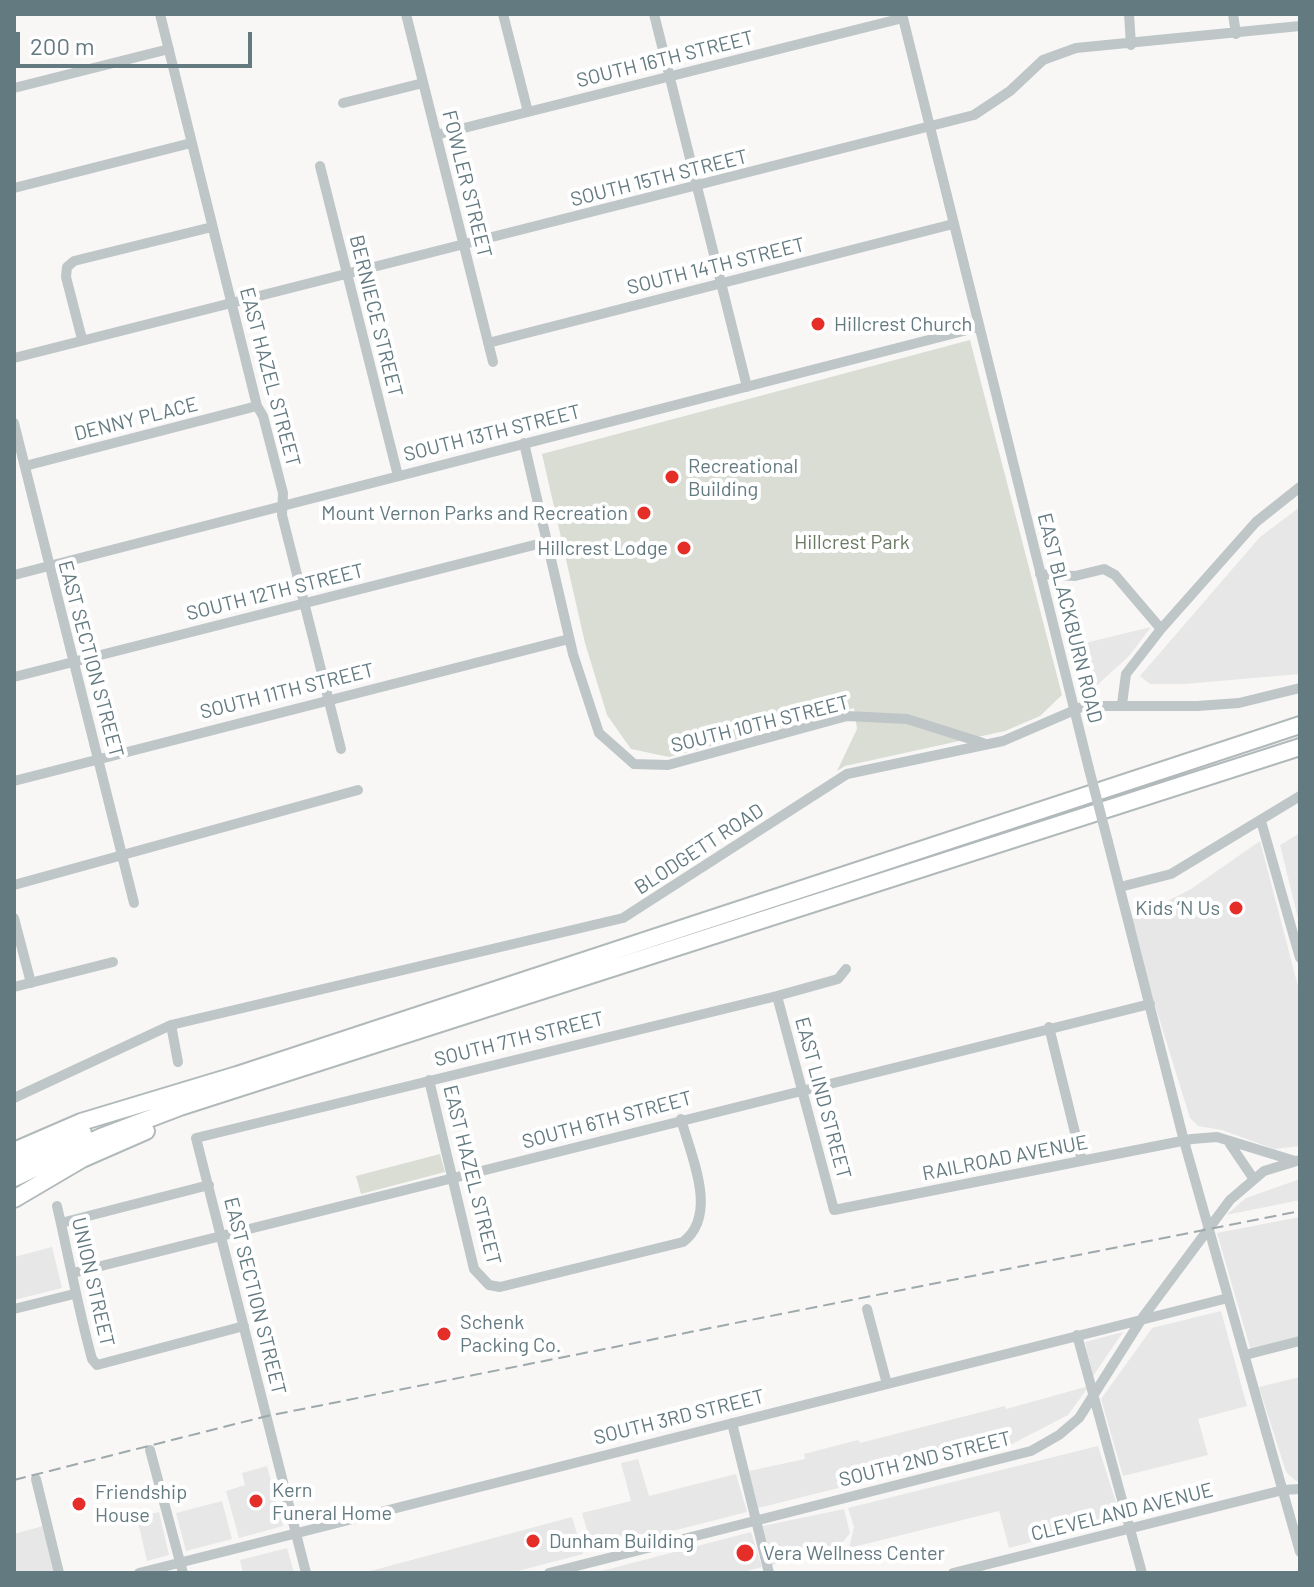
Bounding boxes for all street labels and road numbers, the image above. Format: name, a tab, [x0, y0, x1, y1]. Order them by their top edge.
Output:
street label: SOUTH 16TH STREET	[574, 25, 756, 93]
street label: FOWLER STREET	[437, 108, 497, 260]
street label: SOUTH 15TH STREET	[568, 144, 750, 212]
street label: BERNIECE STREET	[344, 232, 408, 400]
street label: SOUTH 14TH STREET	[625, 232, 807, 300]
street label: EAST HAZEL STREET	[234, 285, 306, 469]
street label: DENNY PLACE	[72, 392, 200, 446]
street label: SOUTH 13TH STREET	[401, 399, 583, 467]
street label: EAST BLACKBURN ROAD	[1032, 511, 1108, 725]
street label: EAST SECTION STREET	[53, 558, 129, 760]
street label: SOUTH 12TH STREET	[184, 558, 366, 626]
street label: SOUTH 11TH STREET	[197, 658, 377, 724]
street label: SOUTH 10TH STREET	[668, 690, 852, 758]
street label: BLODGETT ROAD	[630, 798, 768, 900]
street label: SOUTH 7TH STREET	[432, 1006, 606, 1072]
street label: EAST LIND STREET	[790, 1014, 856, 1182]
street label: EAST HAZEL STREET	[438, 1082, 506, 1268]
street label: SOUTH 6TH STREET	[519, 1086, 695, 1154]
street label: RAILROAD AVENUE	[920, 1130, 1090, 1186]
street label: EAST SECTION STREET	[219, 1195, 291, 1397]
street label: UNION STREET	[66, 1215, 120, 1349]
street label: SOUTH 3RD STREET	[591, 1384, 767, 1450]
street label: SOUTH 2ND STREET	[837, 1426, 1013, 1492]
street label: CLEVELAND AVENUE	[1028, 1478, 1216, 1546]

